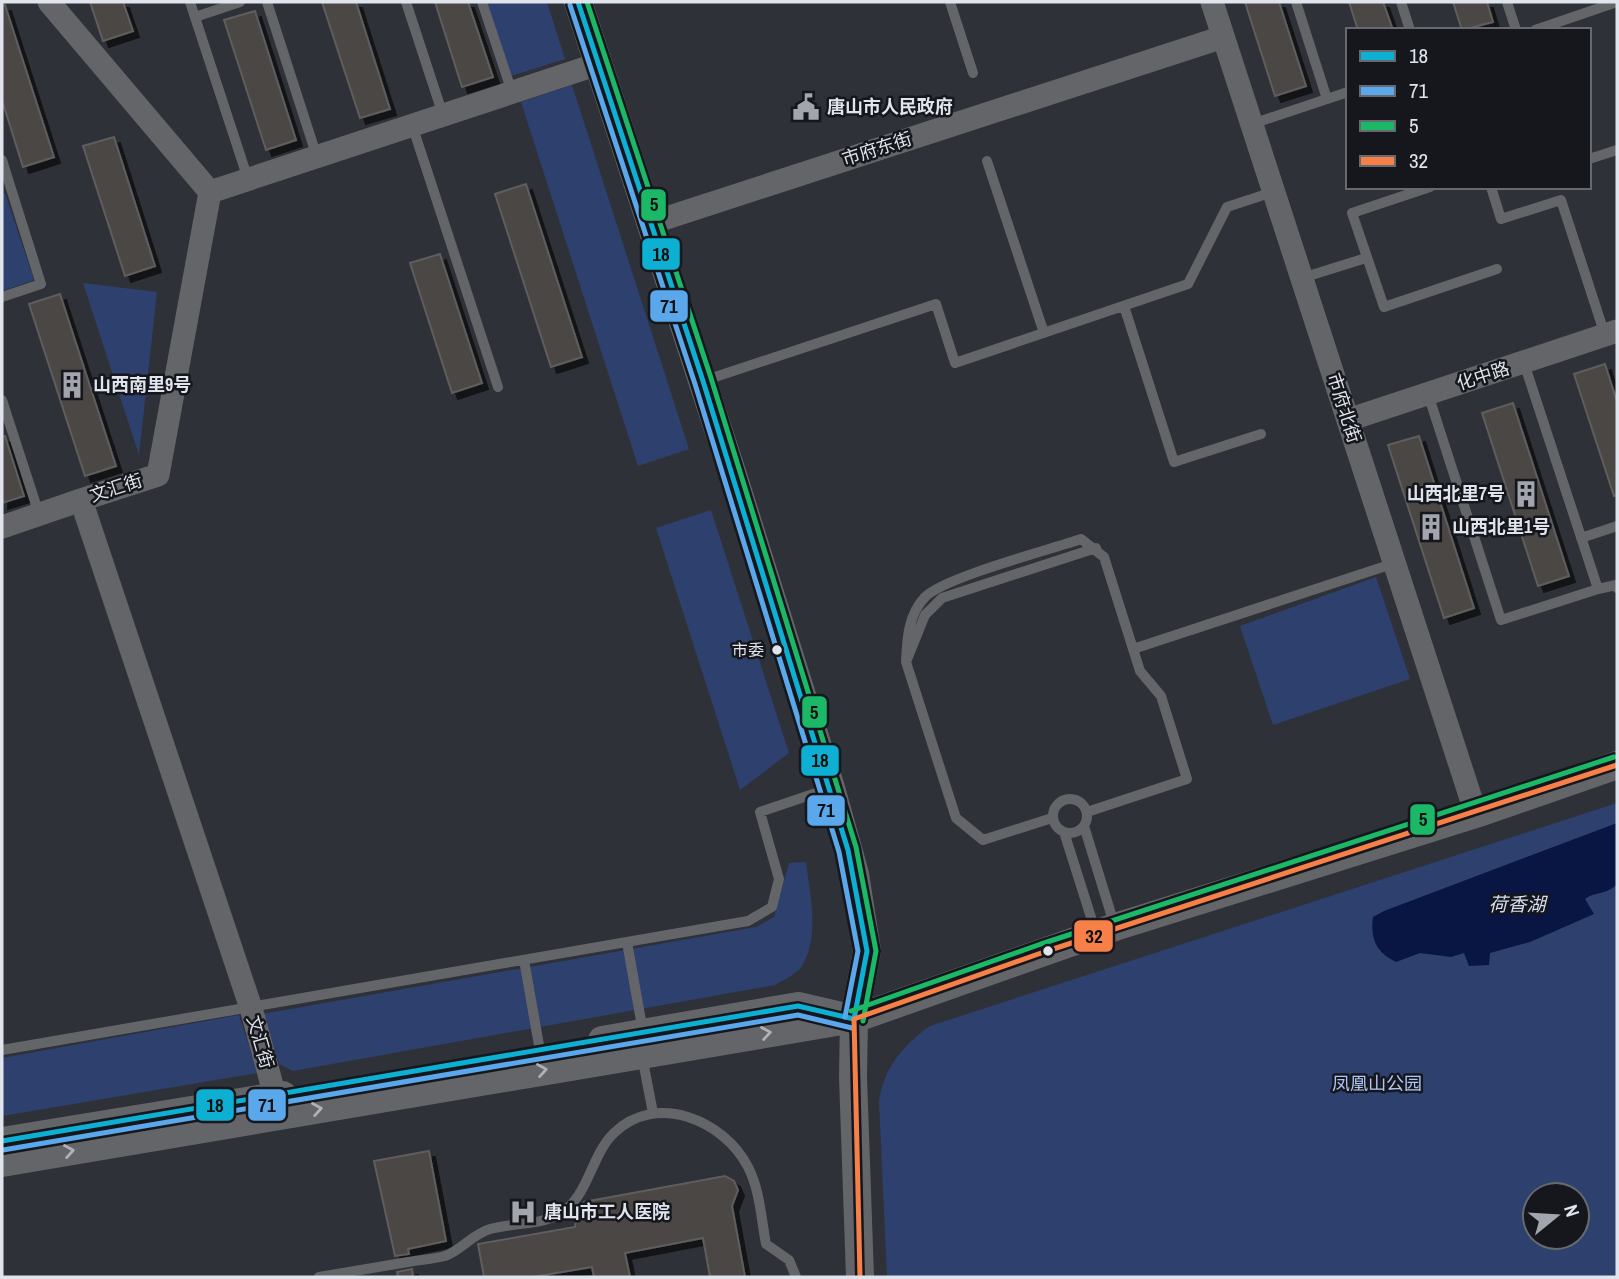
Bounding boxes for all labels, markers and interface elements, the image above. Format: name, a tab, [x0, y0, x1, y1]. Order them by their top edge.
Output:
legend	[1346, 28, 1591, 189]
text: 18	[1409, 41, 1428, 70]
text: 71	[1409, 76, 1429, 105]
public building icon: 唐山市人民政府	[791, 92, 821, 122]
place label: 唐山市人民政府	[827, 94, 953, 119]
text: 5	[1409, 111, 1419, 140]
street label: 市府东街	[839, 126, 915, 172]
text: 32	[1409, 146, 1428, 175]
line badge: 5	[640, 188, 667, 222]
text: 5	[650, 191, 659, 217]
line badge: 18	[641, 237, 681, 271]
text: 18	[652, 241, 670, 267]
line badge: 71	[649, 289, 689, 323]
text: 71	[660, 293, 678, 319]
street label: 化中路	[1453, 355, 1512, 396]
building icon: 山西南里9号	[57, 370, 87, 400]
street label: 市府北街	[1321, 370, 1367, 446]
place label: 山西南里9号	[93, 372, 191, 397]
street label: 文汇街	[86, 467, 145, 508]
building icon: 山西北里7号	[1511, 479, 1541, 509]
place label: 山西北里7号	[1407, 481, 1505, 506]
building icon: 山西北里1号	[1416, 512, 1446, 542]
place label: 山西北里1号	[1452, 514, 1550, 539]
place label: 市委	[732, 639, 764, 661]
marker: 市委	[770, 643, 784, 657]
line badge: 5	[801, 695, 828, 729]
text: 5	[810, 699, 819, 725]
line badge: 18	[800, 744, 840, 777]
text: 18	[811, 747, 829, 773]
line badge: 71	[806, 794, 846, 827]
text: 71	[817, 797, 835, 823]
line badge: 5	[1409, 803, 1436, 836]
text: 5	[1419, 806, 1428, 832]
water label: 荷香湖	[1488, 891, 1548, 917]
line badge: 32	[1073, 919, 1114, 953]
text: 32	[1085, 923, 1103, 949]
unlabelled marker	[1041, 944, 1055, 958]
street label: 文汇街	[241, 1012, 280, 1071]
one-way arrow	[760, 1026, 772, 1041]
one-way arrow	[536, 1064, 548, 1079]
park label: 凤凰山公园	[1332, 1071, 1422, 1096]
line badge: 18	[195, 1088, 235, 1122]
line badge: 71	[247, 1088, 287, 1122]
text: 18	[206, 1092, 224, 1118]
text: 71	[258, 1092, 276, 1118]
one-way arrow	[312, 1102, 323, 1117]
one-way arrow	[63, 1144, 75, 1159]
north arrow	[1521, 1181, 1591, 1251]
hospital icon: 唐山市工人医院	[508, 1197, 538, 1227]
place label: 唐山市工人医院	[544, 1199, 670, 1224]
text: N	[1558, 1201, 1586, 1220]

